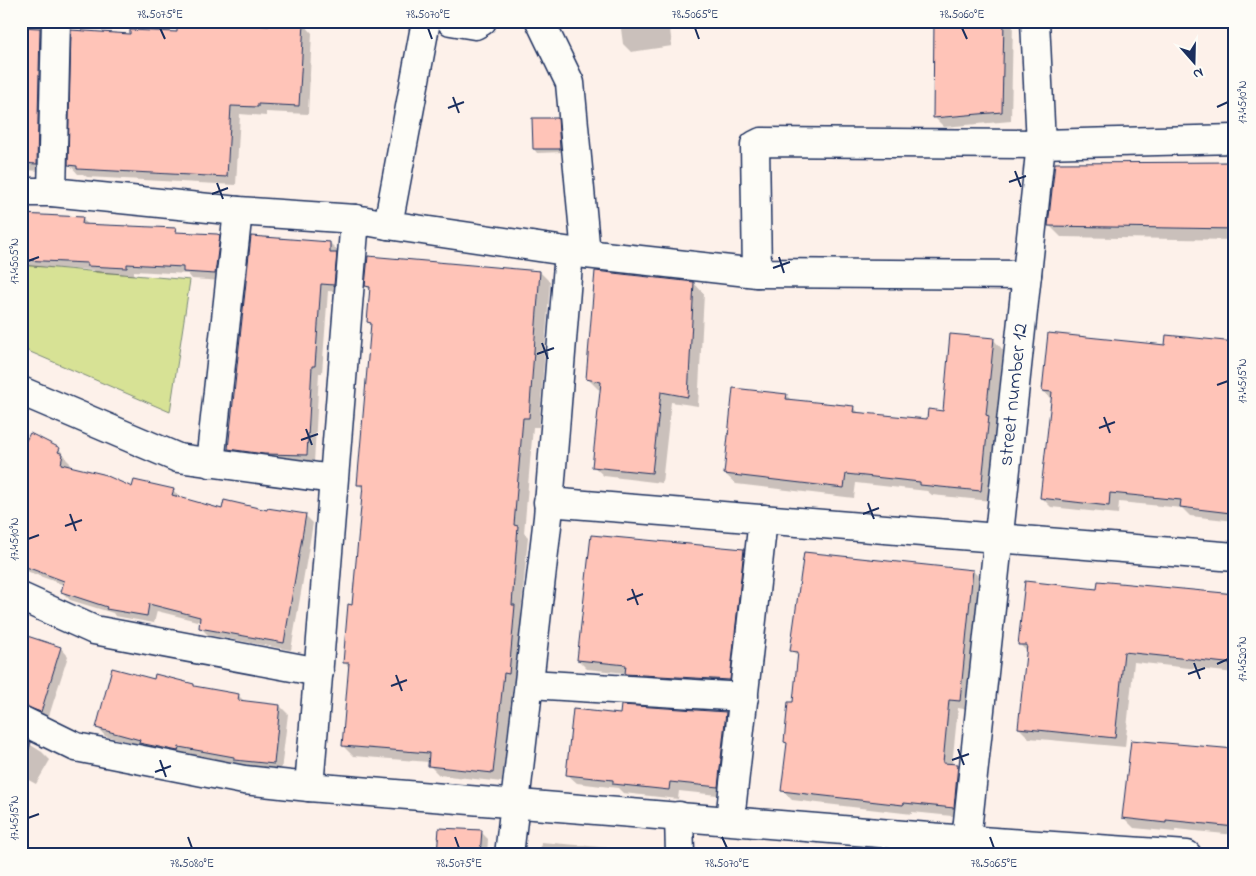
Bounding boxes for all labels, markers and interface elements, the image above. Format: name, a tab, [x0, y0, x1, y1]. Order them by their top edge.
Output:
text: 78.5075°E	[137, 6, 183, 24]
text: 78.5070°E	[406, 6, 450, 24]
text: 78.5065°E	[672, 6, 718, 24]
text: 78.5060°E	[940, 6, 984, 24]
north arrow	[1168, 38, 1218, 88]
text: N	[1190, 61, 1206, 84]
text: 17.4510°N	[1234, 80, 1252, 124]
text: 17.4505°N	[6, 238, 24, 284]
street label: street number 12	[991, 322, 1037, 467]
text: 17.4515°N	[1234, 358, 1252, 404]
text: 17.4510°N	[6, 517, 24, 561]
text: 17.4520°N	[1234, 636, 1252, 682]
text: 17.4515°N	[6, 795, 24, 841]
text: 78.5080°E	[170, 855, 214, 873]
text: 78.5075°E	[436, 855, 482, 873]
text: 78.5070°E	[705, 855, 749, 873]
text: 78.5065°E	[971, 855, 1017, 873]

